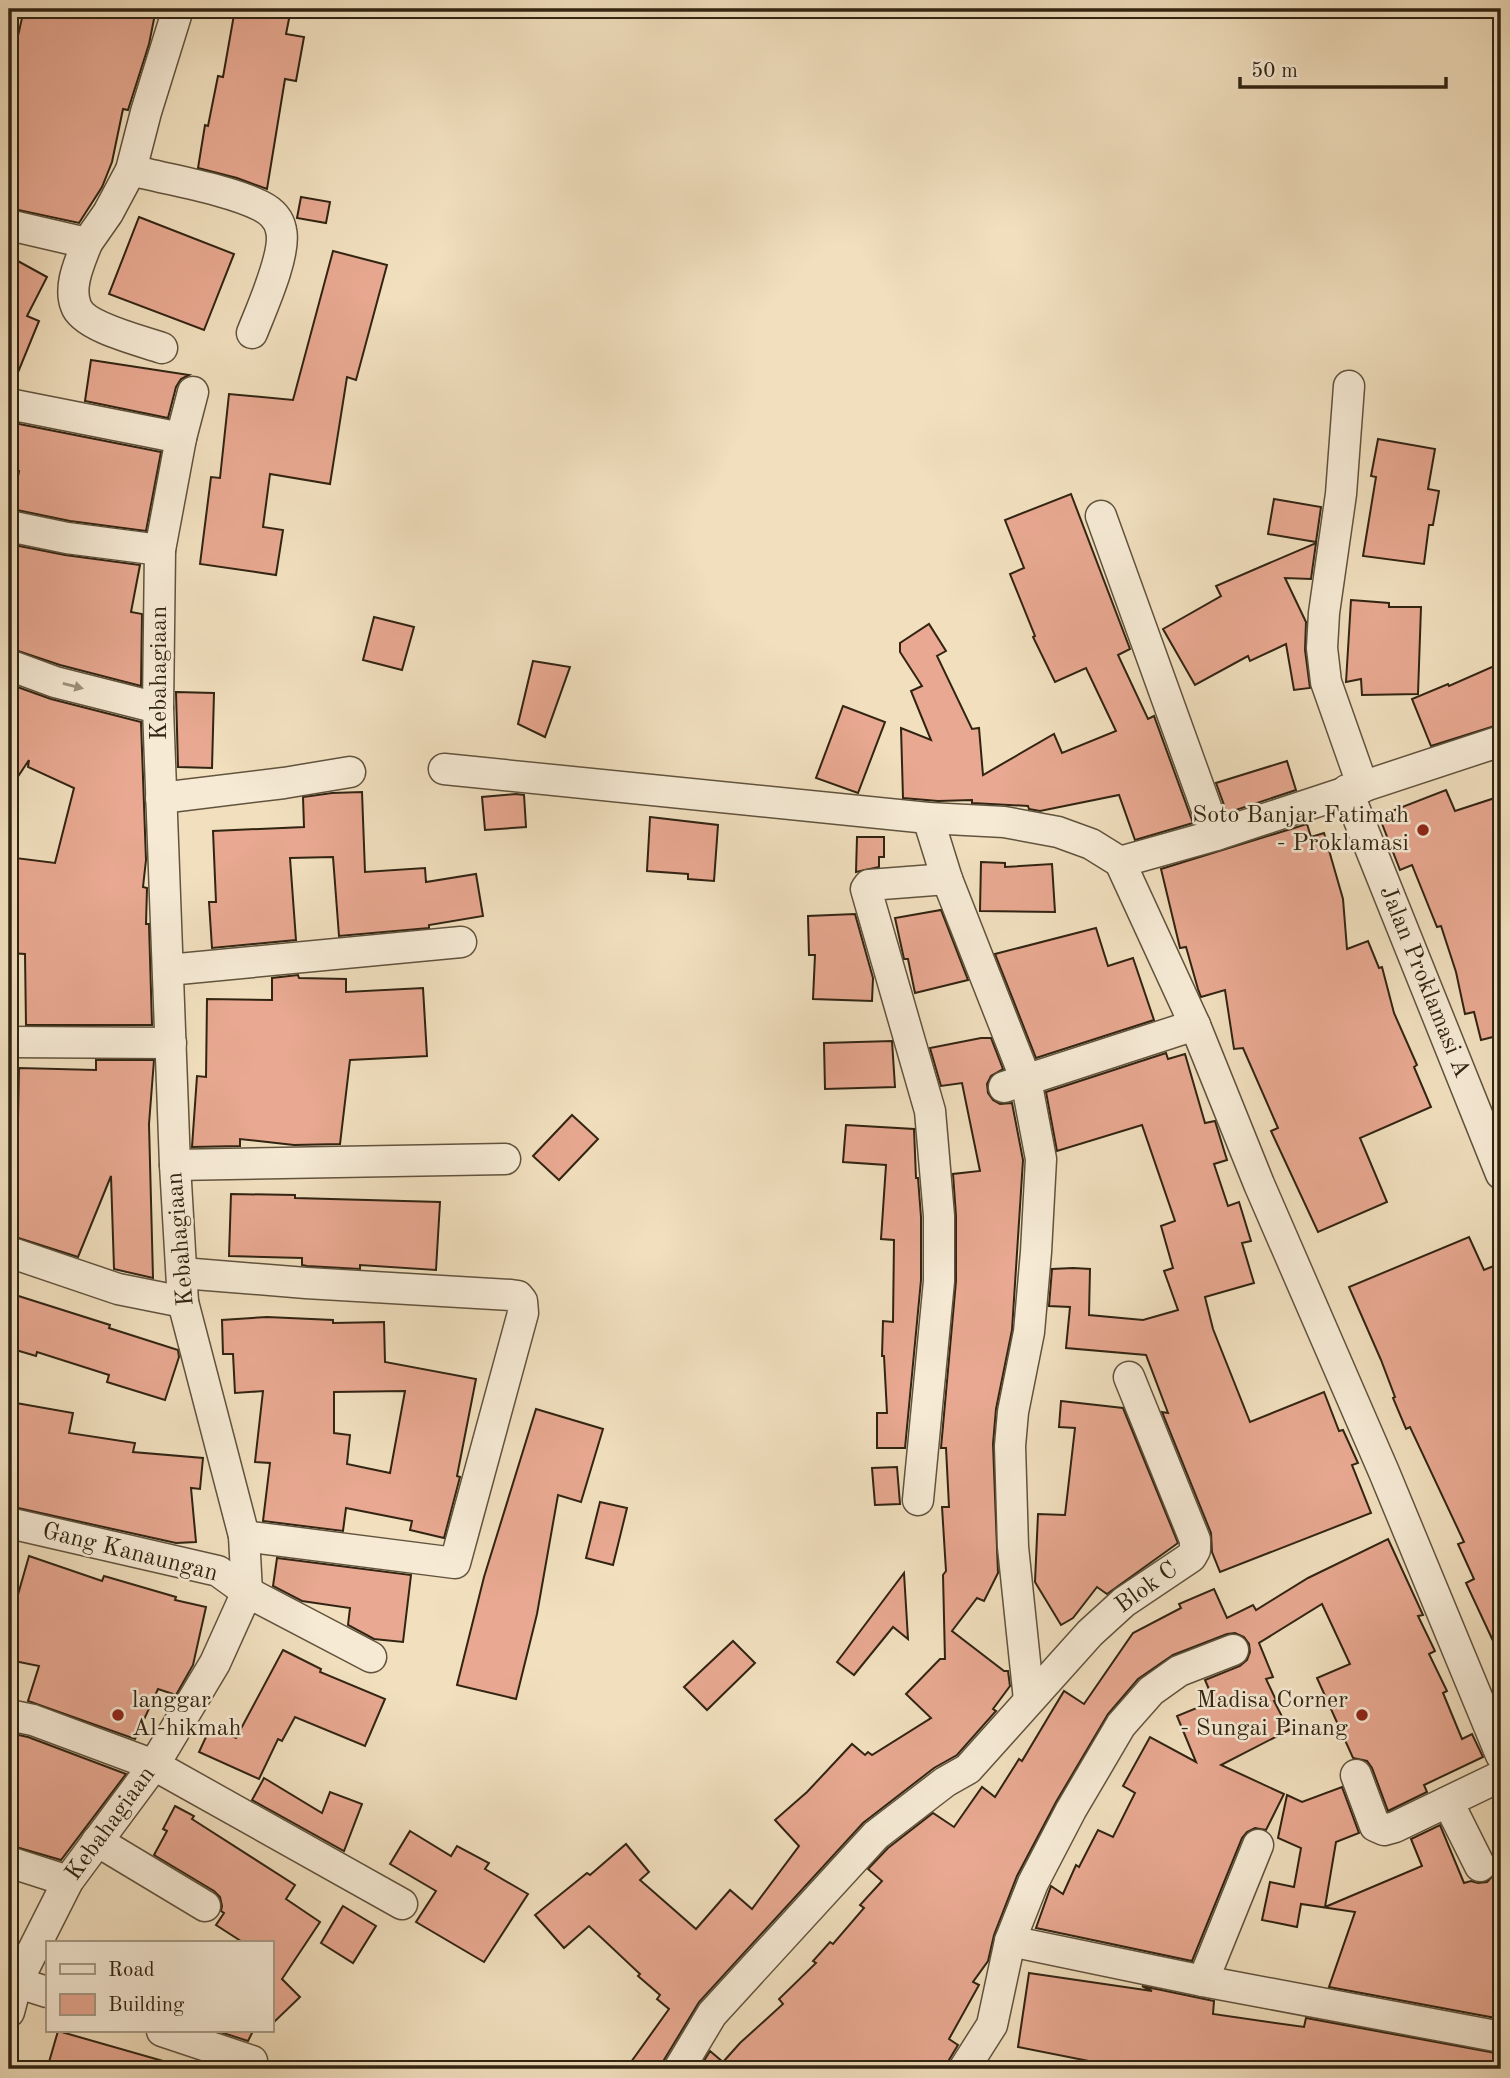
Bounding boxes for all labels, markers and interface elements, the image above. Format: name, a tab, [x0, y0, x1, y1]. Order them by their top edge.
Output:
scale bar	[1240, 46, 1447, 90]
text: 50 m	[1251, 61, 1298, 82]
street label: Kebahagiaan	[148, 606, 172, 740]
one-way arrow	[63, 682, 84, 692]
place label: Soto Banjar Fatimah - Proklamasi	[1192, 804, 1409, 856]
marker: Soto Banjar Fatimah - Proklamasi	[1415, 822, 1431, 838]
street label: Jalan Proklamasi A	[1375, 883, 1473, 1081]
street label: Kebahagiaan	[163, 1171, 199, 1307]
street label: Gang Kanaungan	[40, 1520, 220, 1586]
street label: Blok C	[1112, 1558, 1182, 1618]
place label: langgar Al-hikmah	[132, 1689, 242, 1741]
place label: Madisa Corner - Sungai Pinang	[1180, 1689, 1348, 1741]
marker: langgar Al-hikmah	[110, 1707, 126, 1723]
marker: Madisa Corner - Sungai Pinang	[1354, 1707, 1370, 1723]
street label: Kebahagiaan	[62, 1763, 160, 1885]
legend	[46, 1941, 273, 2032]
text: Road	[108, 1960, 155, 1981]
text: Building	[108, 1995, 185, 2016]

